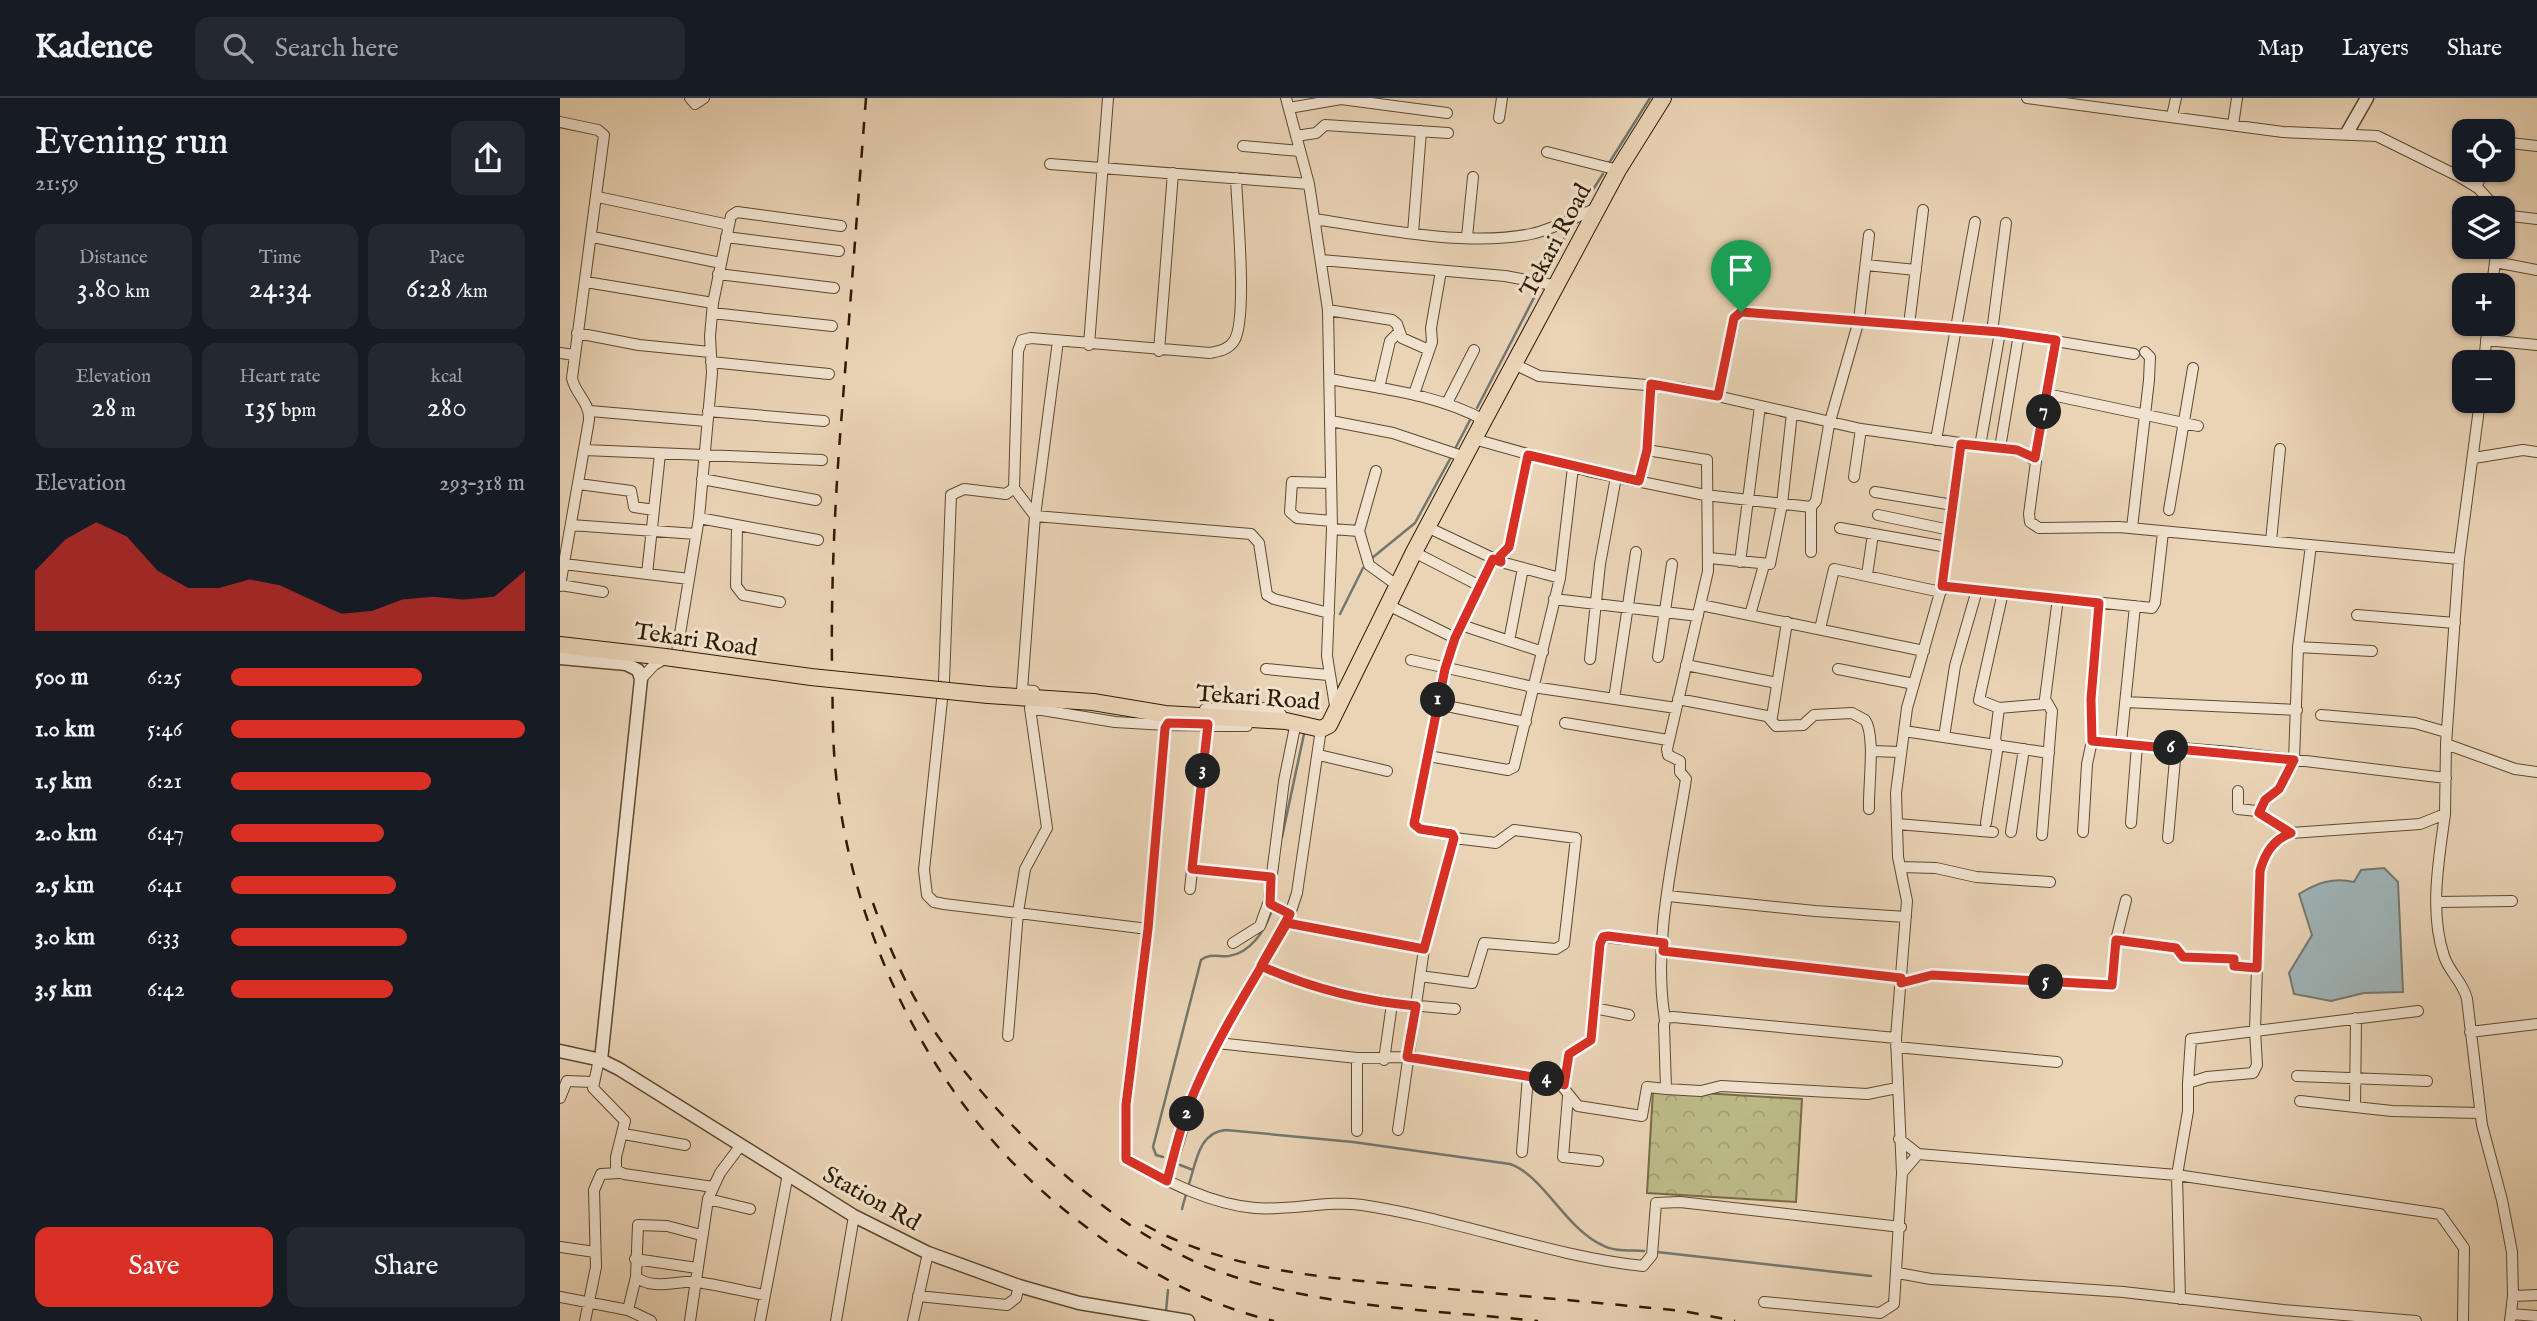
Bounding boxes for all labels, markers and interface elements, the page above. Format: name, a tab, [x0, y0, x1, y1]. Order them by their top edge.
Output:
search box	[195, 17, 685, 80]
text: Kadence	[35, 27, 153, 69]
icon: search	[219, 29, 257, 67]
text: Search here	[275, 32, 399, 65]
text: Map	[2258, 33, 2304, 64]
text: Layers	[2342, 33, 2409, 64]
text: Share	[2447, 33, 2502, 64]
text: Evening run	[35, 119, 229, 167]
map controls	[2452, 119, 2515, 413]
button: locate	[2452, 119, 2515, 182]
button: share	[451, 121, 525, 195]
text: 21:59	[35, 169, 79, 198]
street label: Tekari Road	[1513, 178, 1599, 303]
button: layers	[2452, 196, 2515, 259]
pin	[1711, 240, 1771, 312]
text: Distance	[79, 246, 148, 270]
text: Time	[259, 246, 301, 270]
text: Pace	[429, 246, 465, 270]
icon: arrive	[1722, 251, 1760, 289]
text: 3.80	[77, 270, 121, 308]
text: 24:34	[249, 270, 311, 308]
text: 6:28	[406, 270, 452, 308]
button: +	[2452, 273, 2515, 336]
text: km	[121, 280, 150, 304]
text: /km	[452, 280, 488, 304]
button: −	[2452, 350, 2515, 413]
text: Elevation	[76, 365, 151, 389]
text: Heart rate	[239, 365, 321, 389]
text: kcal	[431, 365, 463, 389]
text: 28	[91, 389, 117, 427]
text: 135	[244, 389, 277, 427]
text: 280	[426, 389, 467, 427]
pin: 7	[2026, 394, 2062, 430]
text: m	[117, 399, 136, 423]
text: bpm	[277, 399, 316, 423]
text: 7	[2039, 399, 2048, 423]
text: Elevation	[35, 469, 126, 498]
text: 293–318 m	[439, 469, 525, 498]
street label: Tekari Road	[632, 616, 760, 665]
text: 500 m	[35, 663, 89, 692]
text: 6:25	[147, 663, 182, 692]
street label: Tekari Road	[1195, 679, 1321, 718]
pin: 1	[1420, 682, 1456, 718]
text: 1	[1434, 687, 1441, 711]
text: 1.0 km	[35, 715, 95, 744]
text: 5:46	[147, 715, 182, 744]
pin: 6	[2154, 730, 2188, 766]
text: 6	[2166, 735, 2175, 759]
pin: 3	[1186, 754, 1220, 788]
text: 3	[1199, 758, 1206, 782]
text: 1.5 km	[35, 767, 92, 796]
text: 6:21	[147, 767, 182, 796]
text: 2.0 km	[35, 819, 97, 848]
text: 6:47	[147, 819, 184, 848]
text: 2.5 km	[35, 871, 94, 900]
text: 6:41	[147, 871, 183, 900]
text: 3.0 km	[35, 923, 95, 952]
text: 6:33	[147, 923, 180, 952]
pin: 5	[2028, 964, 2064, 1000]
text: 5	[2042, 969, 2049, 993]
text: 3.5 km	[35, 975, 92, 1004]
text: 6:42	[147, 975, 185, 1004]
pin: 4	[1530, 1062, 1564, 1096]
text: 4	[1542, 1066, 1551, 1090]
pin: 2	[1170, 1096, 1204, 1132]
text: 2	[1182, 1101, 1191, 1125]
street label: Station Rd	[817, 1160, 926, 1239]
button: Save	[35, 1227, 273, 1307]
button: Share	[287, 1227, 525, 1307]

